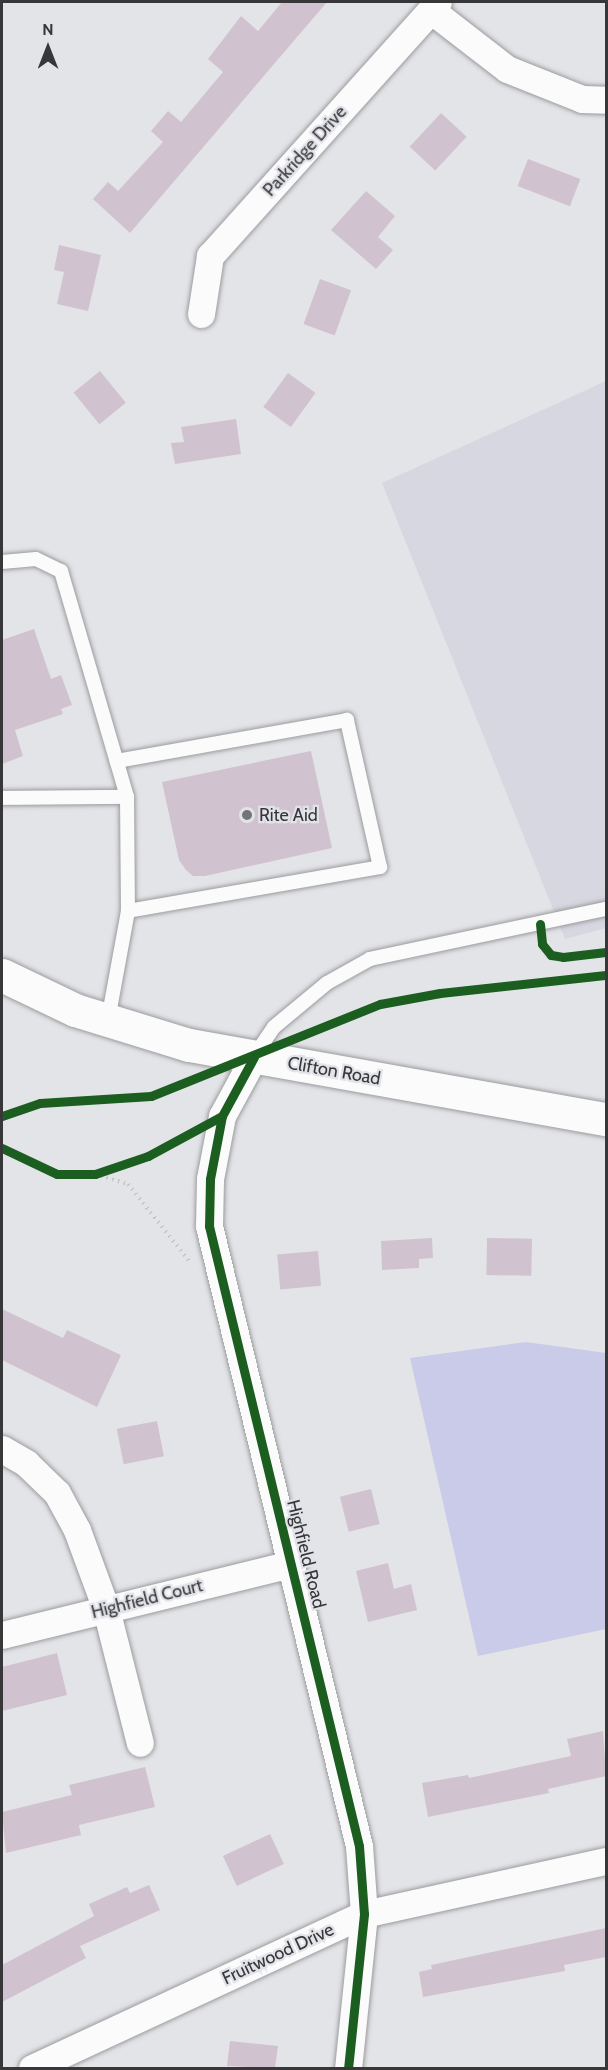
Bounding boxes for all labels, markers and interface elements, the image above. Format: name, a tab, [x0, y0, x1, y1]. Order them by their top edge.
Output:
north arrow	[18, 18, 78, 78]
text: N	[42, 20, 54, 39]
street label: Parkridge Drive	[259, 101, 351, 201]
place label: Rite Aid	[259, 804, 318, 826]
marker: Rite Aid	[240, 808, 254, 822]
street label: Clifton Road	[286, 1052, 382, 1090]
street label: Highfield Road	[282, 1497, 330, 1611]
street label: Highfield Court	[89, 1575, 205, 1623]
street label: Fruitwood Drive	[219, 1919, 337, 1989]

